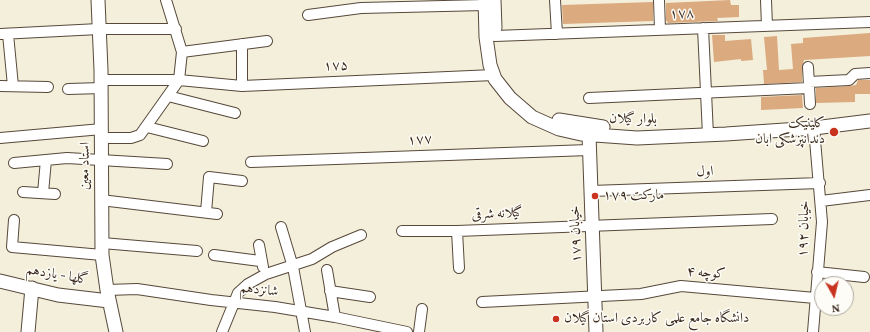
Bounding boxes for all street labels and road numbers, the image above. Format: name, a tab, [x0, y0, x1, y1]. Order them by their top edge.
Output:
street label: ۱۷۸	[669, 6, 695, 24]
street label: ۱۷۵	[323, 58, 349, 76]
street label: بلوار گیلان	[609, 111, 657, 129]
street label: ۱۷۷	[407, 132, 433, 150]
street label: استاد معین	[77, 142, 95, 190]
street label: اول	[696, 164, 714, 182]
street label: خیابان ۱۹۲	[796, 200, 814, 258]
street label: گیلانه شرقی	[471, 205, 523, 225]
street label: خیابان ۱۷۹	[568, 205, 586, 263]
street label: گلها - یازدهم	[25, 262, 89, 290]
street label: کوچه ۴	[686, 264, 726, 284]
street label: شانزدهم	[239, 281, 279, 301]

